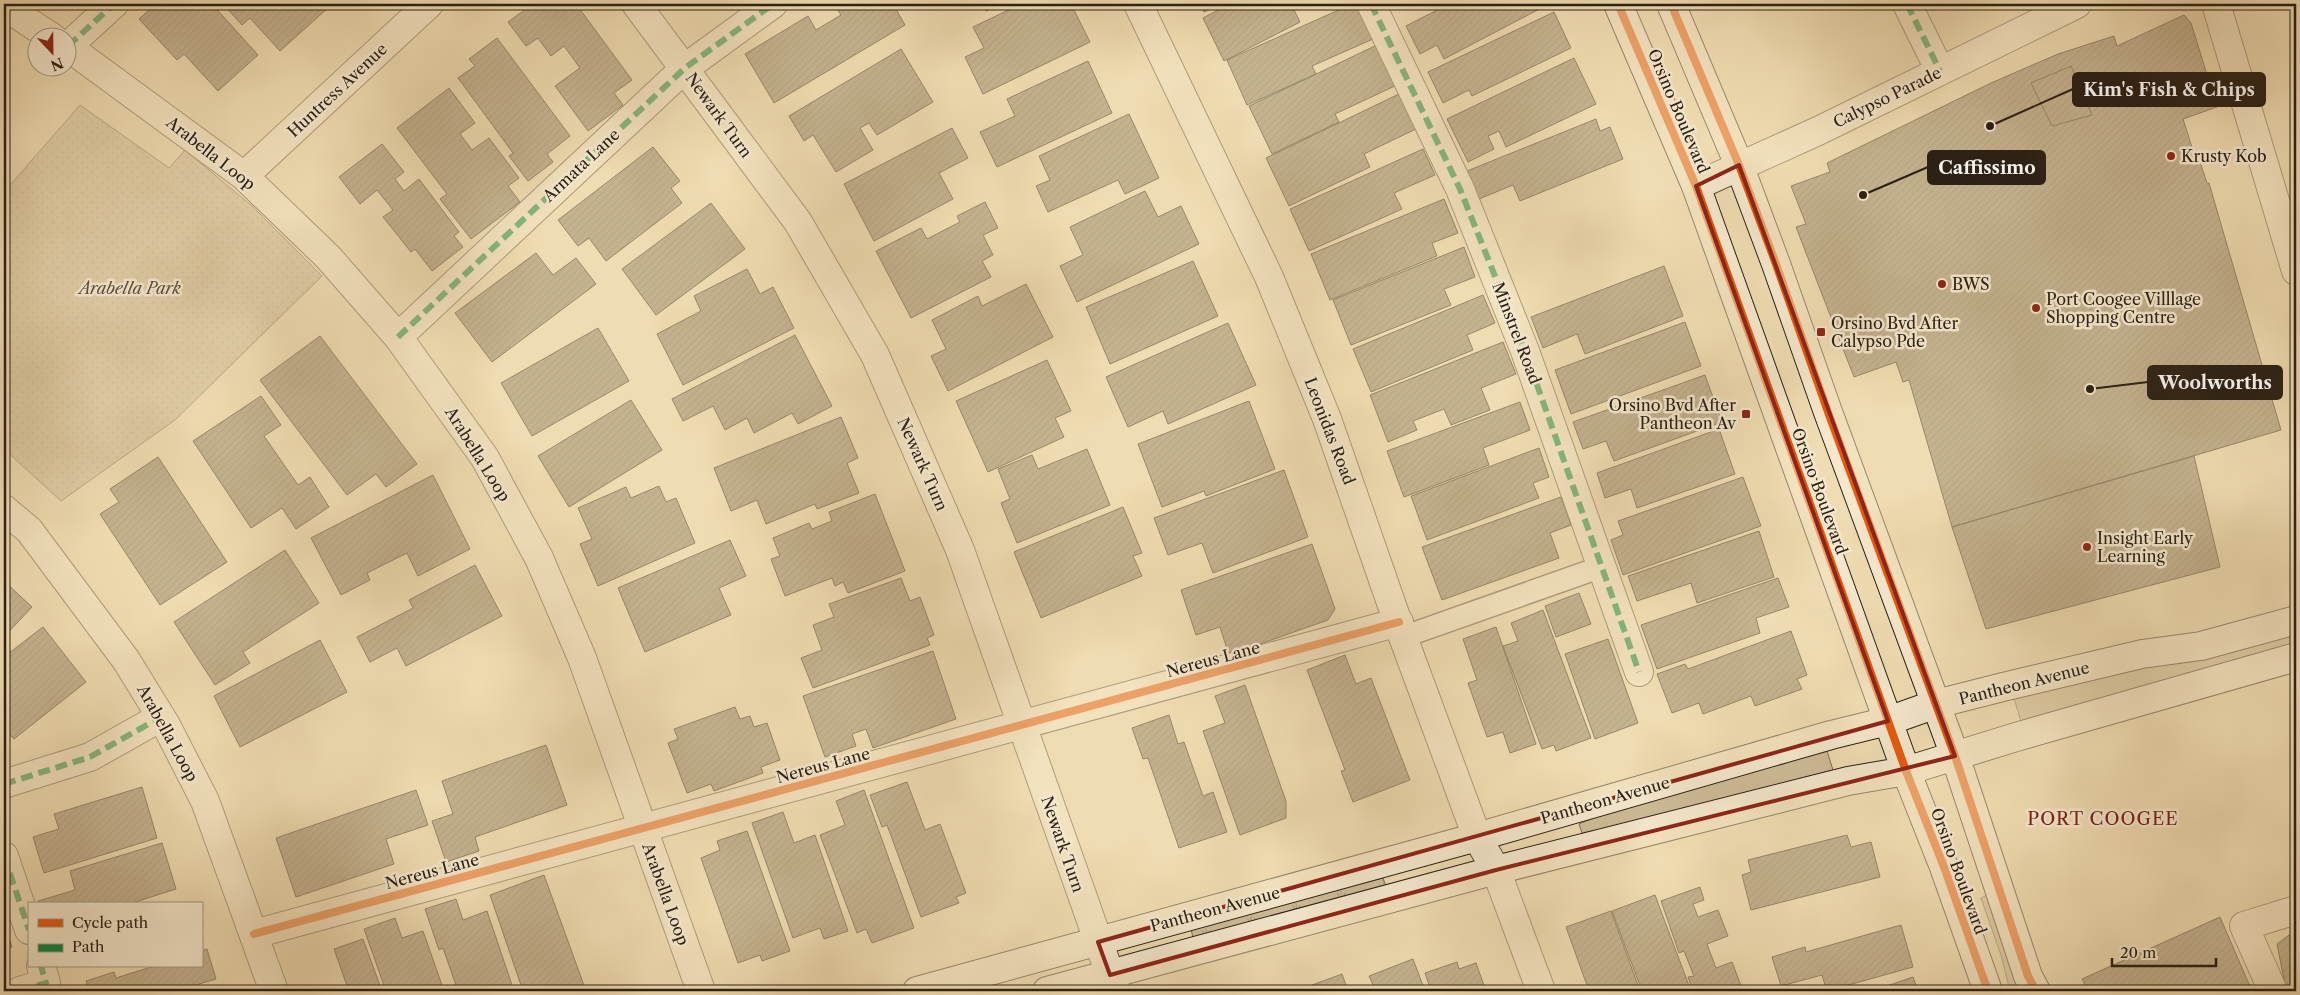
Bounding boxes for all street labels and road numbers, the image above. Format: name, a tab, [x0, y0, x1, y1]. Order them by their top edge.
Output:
street label: Huntress Avenue	[283, 39, 391, 141]
street label: Orsino Boulevard	[1644, 46, 1714, 176]
street label: Calypso Parade	[1830, 62, 1944, 132]
street label: Newark Turn	[681, 69, 757, 161]
street label: Arabella Loop	[162, 111, 260, 194]
street label: Armata Lane	[538, 124, 624, 206]
street label: Minstrel Road	[1488, 279, 1546, 387]
street label: Leonidas Road	[1300, 375, 1360, 488]
street label: Arabella Loop	[440, 402, 515, 505]
street label: Newark Turn	[893, 414, 953, 514]
street label: Orsino Boulevard	[1788, 425, 1852, 557]
street label: Nereus Lane	[1164, 637, 1262, 681]
street label: Pantheon Avenue	[1957, 657, 2091, 709]
street label: Arabella Loop	[133, 680, 203, 785]
street label: Nereus Lane	[774, 743, 872, 787]
street label: Pantheon Avenue	[1538, 772, 1672, 828]
street label: Newark Turn	[1037, 793, 1089, 895]
street label: Orsino Boulevard	[1927, 805, 1991, 937]
street label: Arabella Loop	[638, 839, 694, 948]
street label: Nereus Lane	[383, 849, 481, 893]
street label: Pantheon Avenue	[1148, 882, 1282, 936]

